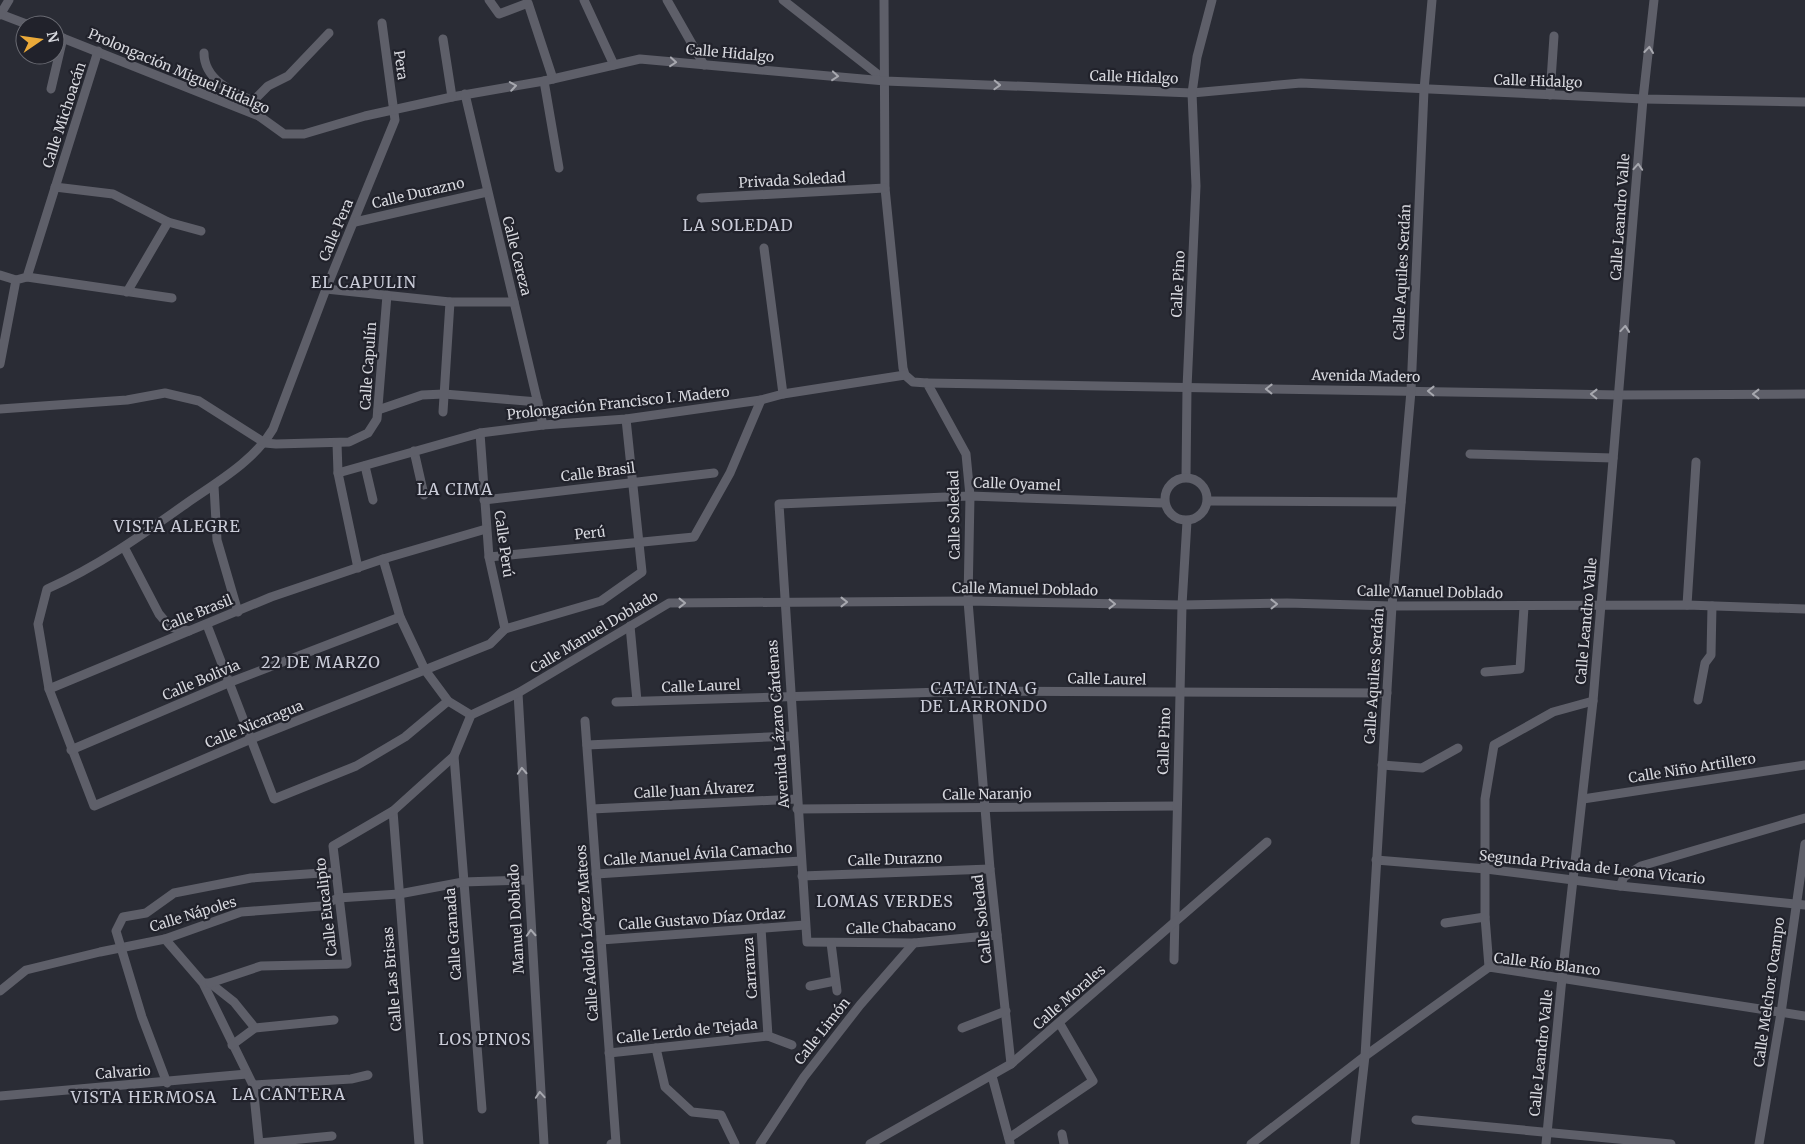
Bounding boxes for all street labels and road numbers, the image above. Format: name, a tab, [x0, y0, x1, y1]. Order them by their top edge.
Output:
street label: Prolongación Miguel Hidalgo	[85, 24, 273, 118]
street label: Calle Hidalgo	[685, 40, 775, 66]
street label: Pera	[390, 49, 412, 81]
street label: Calle Michoacán	[38, 60, 90, 170]
street label: Calle Hidalgo	[1089, 66, 1179, 88]
street label: Calle Hidalgo	[1493, 70, 1583, 92]
street label: Calle Leandro Valle	[1607, 153, 1633, 281]
street label: Privada Soledad	[738, 168, 847, 192]
street label: Calle Durazno	[370, 174, 466, 212]
street label: Calle Pera	[315, 196, 357, 264]
street label: Calle Aquiles Serdán	[1389, 203, 1415, 341]
street label: Calle Cereza	[498, 214, 536, 298]
street label: Calle Pino	[1167, 250, 1189, 318]
street label: Calle Capulín	[356, 321, 380, 411]
street label: Avenida Madero	[1311, 366, 1420, 386]
street label: Prolongación Francisco I. Madero	[506, 382, 730, 424]
street label: Calle Brasil	[560, 458, 637, 485]
street label: Calle Soledad	[944, 470, 964, 560]
street label: Calle Oyamel	[973, 473, 1062, 495]
street label: Calle Perú	[490, 509, 518, 579]
street label: Perú	[574, 522, 607, 544]
street label: Calle Leandro Valle	[1571, 557, 1601, 685]
street label: Calle Manuel Doblado	[952, 579, 1098, 599]
street label: Calle Manuel Doblado	[1357, 582, 1503, 602]
street label: Calle Manuel Doblado	[527, 587, 661, 677]
street label: Calle Brasil	[159, 590, 236, 635]
street label: Calle Aquiles Serdán	[1360, 607, 1388, 745]
street label: Avenida Lázaro Cárdenas	[763, 639, 793, 810]
street label: Calle Bolivia	[159, 655, 243, 704]
street label: Calle Laurel	[1067, 669, 1147, 689]
street label: Calle Laurel	[661, 676, 741, 696]
street label: Calle Nicaragua	[202, 696, 306, 752]
street label: Calle Pino	[1154, 707, 1174, 775]
street label: Calle Niño Artillero	[1627, 749, 1757, 787]
street label: Calle Juan Álvarez	[634, 778, 755, 802]
street label: Calle Naranjo	[942, 784, 1032, 804]
street label: Calle Manuel Ávila Camacho	[603, 838, 793, 870]
street label: Calle Adolfo López Mateos	[572, 844, 602, 1022]
street label: Segunda Privada de Leona Vicario	[1478, 846, 1706, 888]
street label: Calle Durazno	[848, 848, 942, 870]
street label: Calle Eucalipto	[311, 857, 341, 957]
street label: Manuel Doblado	[504, 864, 528, 974]
street label: Calle Soledad	[968, 873, 996, 964]
street label: Calle Granada	[441, 887, 465, 981]
street label: Calle Nápoles	[147, 892, 239, 936]
street label: Calle Gustavo Díaz Ordaz	[618, 904, 786, 934]
street label: Calle Chabacano	[846, 916, 956, 938]
street label: Calle Melchor Ocampo	[1750, 916, 1788, 1068]
street label: Calle Las Brisas	[378, 926, 406, 1032]
street label: Carranza	[739, 936, 761, 999]
street label: Calle Río Blanco	[1493, 949, 1601, 979]
street label: Calle Morales	[1029, 960, 1109, 1033]
street label: Calle Leandro Valle	[1525, 989, 1557, 1117]
street label: Calle Limón	[790, 994, 854, 1068]
street label: Calle Lerdo de Tejada	[616, 1015, 759, 1047]
street label: Calvario	[95, 1061, 151, 1083]

